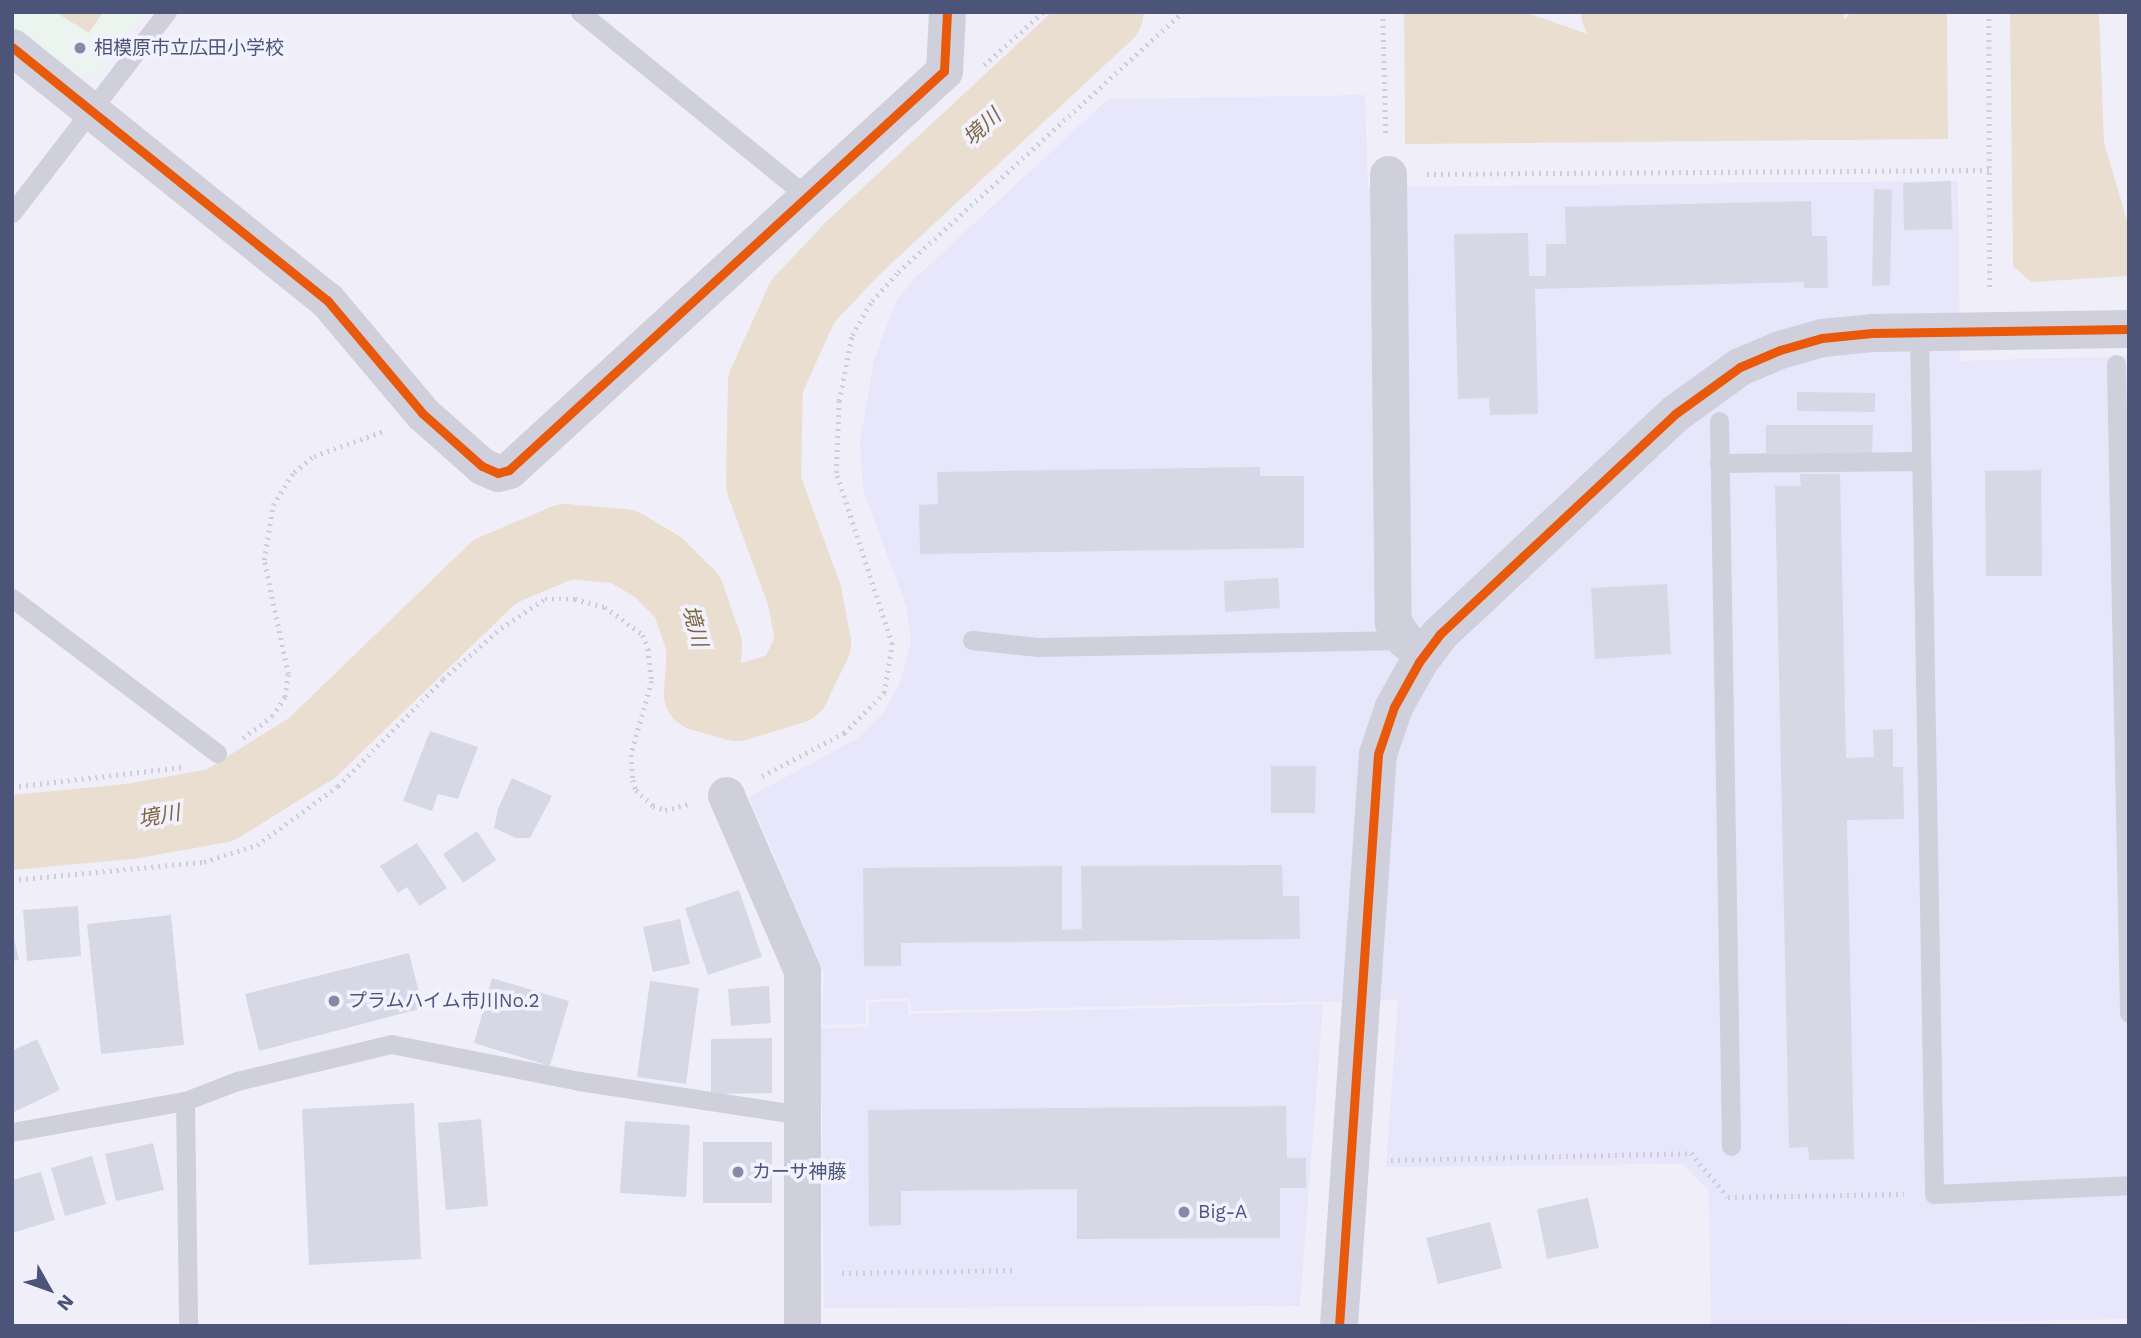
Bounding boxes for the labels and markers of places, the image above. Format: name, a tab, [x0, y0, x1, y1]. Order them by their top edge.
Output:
place label: 相模原市立広田小学校	[94, 37, 284, 59]
marker: 相模原市立広田小学校	[72, 40, 88, 56]
place label: プラムハイム市川No.2	[348, 990, 541, 1012]
marker: プラムハイム市川No.2	[326, 993, 342, 1009]
place label: カーサ神藤	[752, 1161, 847, 1183]
marker: カーサ神藤	[730, 1164, 746, 1180]
place label: Big-A	[1198, 1201, 1247, 1223]
marker: Big-A	[1176, 1204, 1192, 1220]

